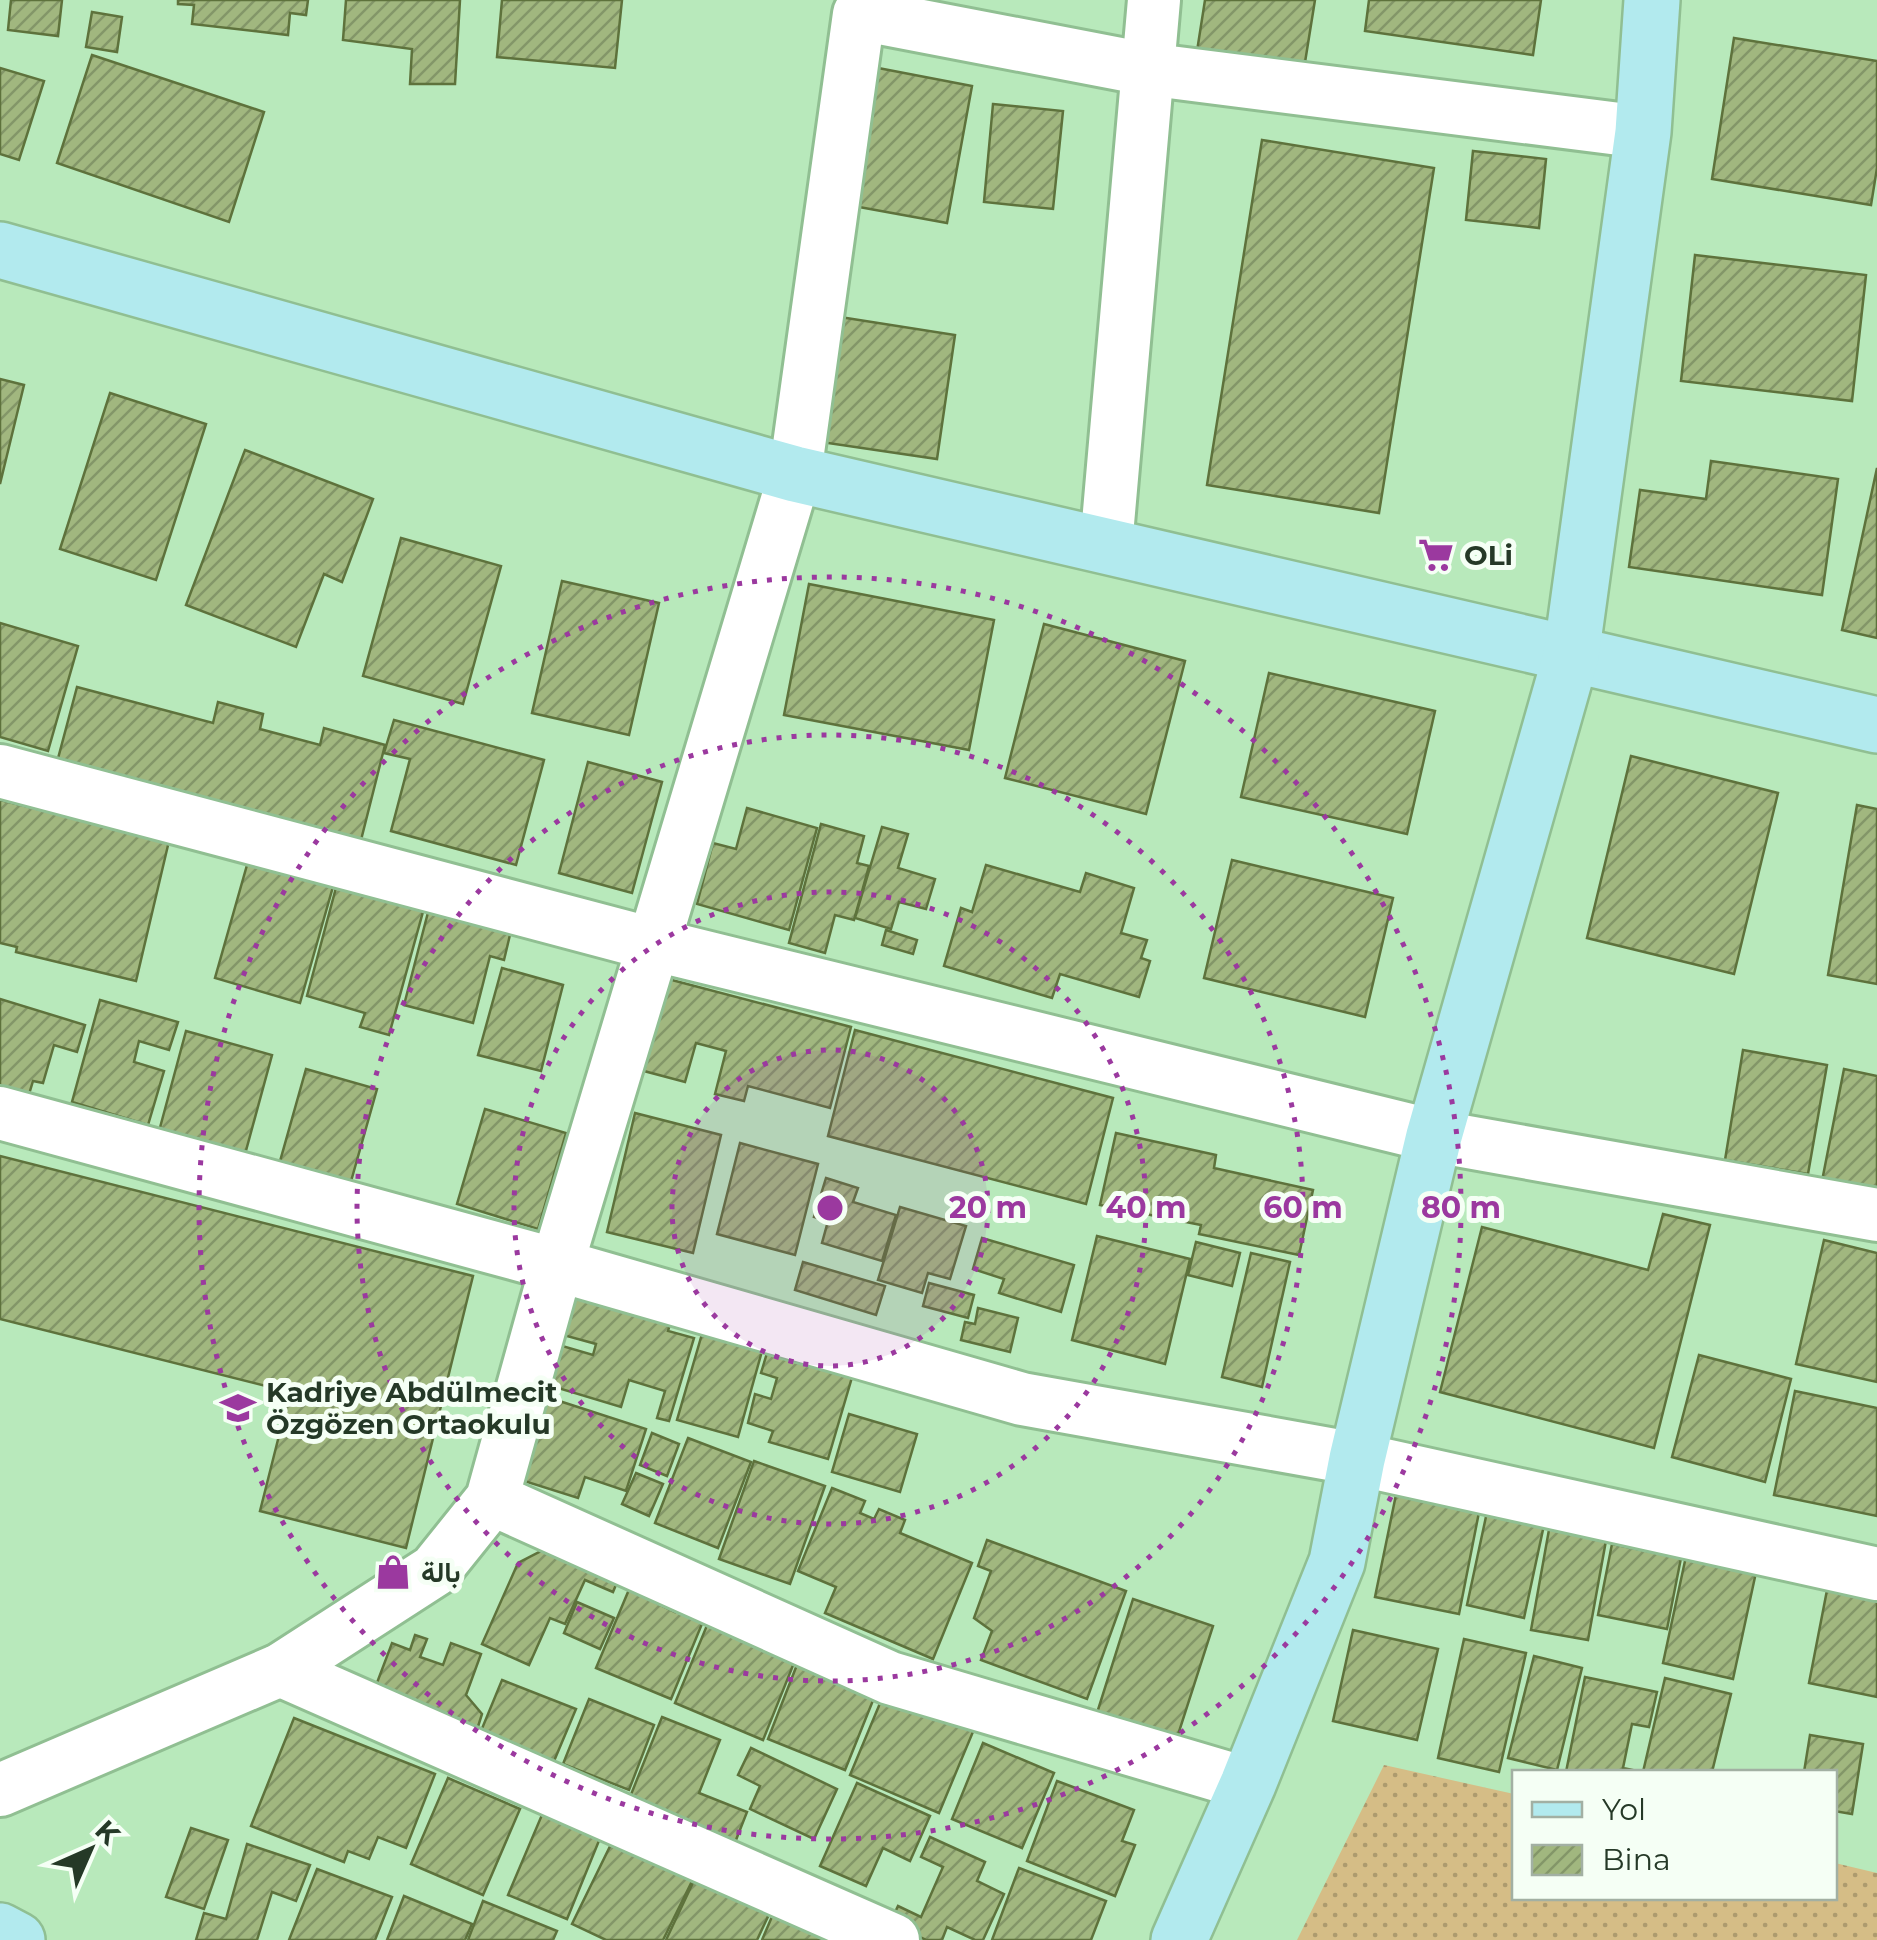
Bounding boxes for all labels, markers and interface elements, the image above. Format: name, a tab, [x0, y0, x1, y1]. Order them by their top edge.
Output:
supermarket icon: OLi	[1417, 536, 1455, 574]
place label: OLi	[1464, 538, 1513, 572]
text: 20 m	[949, 1189, 1027, 1226]
text: 40 m	[1106, 1189, 1187, 1226]
text: 60 m	[1263, 1189, 1343, 1226]
text: 80 m	[1421, 1189, 1501, 1226]
centre of rings	[812, 1190, 848, 1226]
place label: Kadriye Abdülmecit Özgözen Ortaokulu	[266, 1375, 557, 1441]
school or university icon: Kadriye Abdülmecit Özgözen Ortaokulu	[219, 1389, 257, 1427]
shop icon: بالة	[374, 1553, 412, 1591]
place label: بالة	[421, 1555, 461, 1589]
legend	[1512, 1770, 1837, 1900]
text: Yol	[1602, 1791, 1646, 1828]
north arrow	[40, 1800, 140, 1900]
text: K	[88, 1813, 128, 1853]
text: Bina	[1602, 1841, 1671, 1878]

